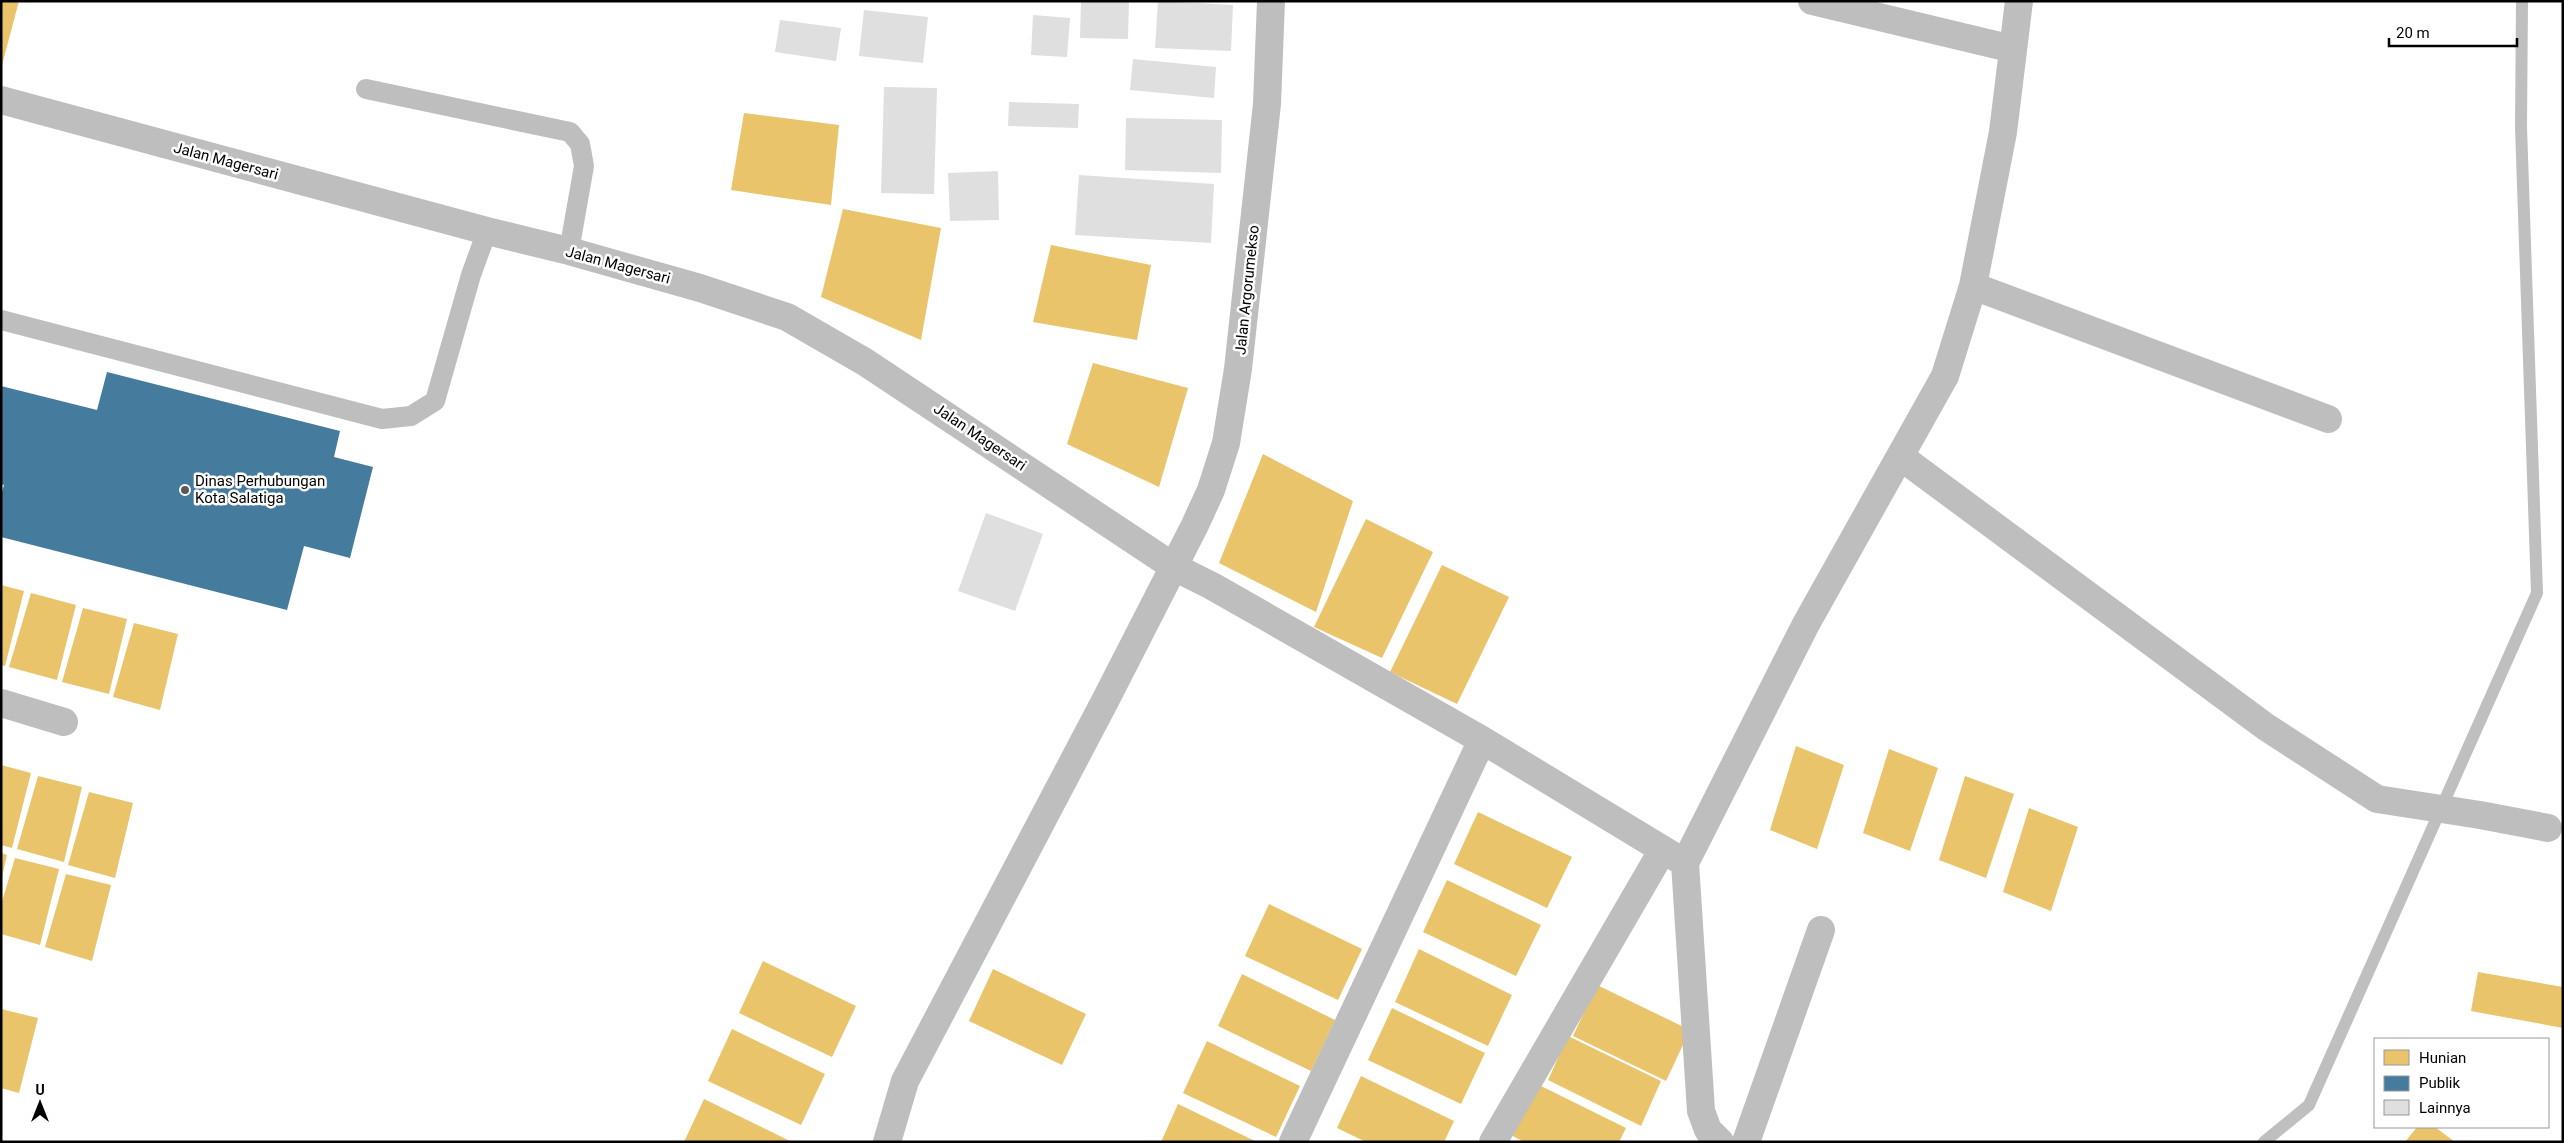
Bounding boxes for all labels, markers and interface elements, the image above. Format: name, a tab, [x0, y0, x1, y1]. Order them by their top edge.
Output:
scale bar	[2389, 15, 2516, 47]
text: 20 m	[2396, 24, 2430, 42]
street label: Jalan Magersari	[172, 138, 280, 184]
street label: Jalan Argorumekso	[1231, 224, 1263, 356]
street label: Jalan Magersari	[564, 242, 672, 288]
street label: Jalan Magersari	[930, 399, 1030, 475]
place label: Dinas Perhubungan Kota Salatiga	[195, 472, 325, 507]
marker: Dinas Perhubungan Kota Salatiga	[179, 484, 191, 496]
legend	[2374, 1038, 2549, 1128]
text: Hunian	[2419, 1049, 2466, 1067]
text: Publik	[2419, 1074, 2460, 1092]
north arrow	[15, 1078, 65, 1128]
text: U	[35, 1082, 45, 1098]
text: Lainnya	[2419, 1099, 2471, 1117]

